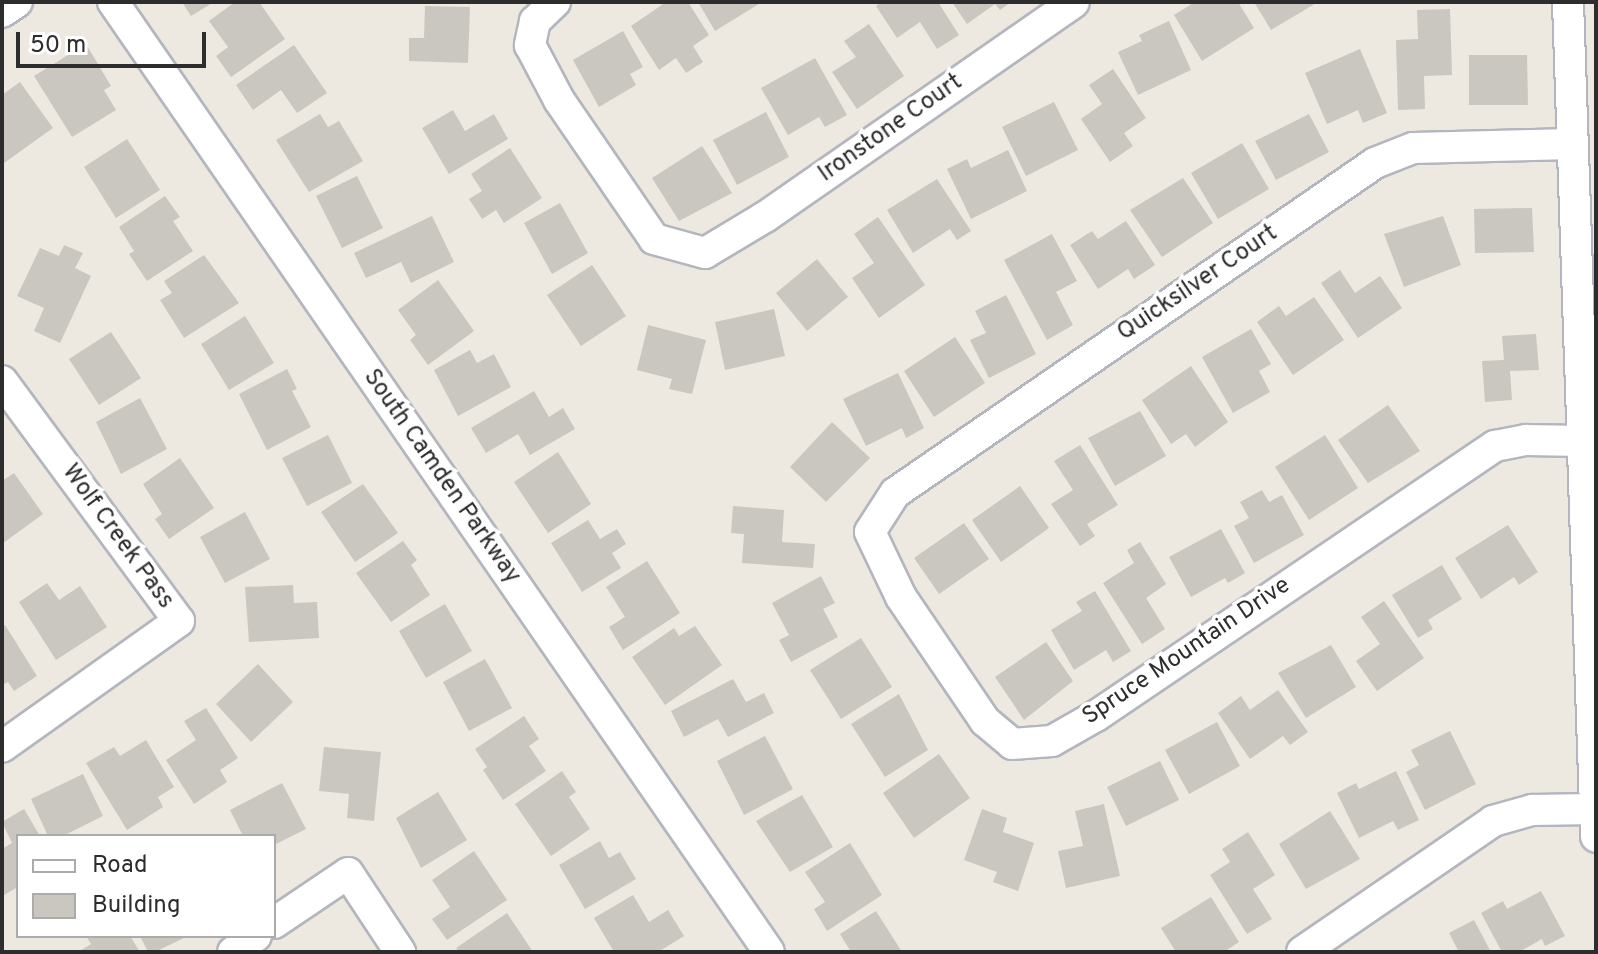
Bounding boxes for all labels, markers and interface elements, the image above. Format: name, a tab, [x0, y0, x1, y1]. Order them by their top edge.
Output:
scale bar	[20, 16, 210, 66]
text: 50 m	[30, 31, 86, 61]
street label: Ironstone Court	[813, 69, 969, 189]
street label: Quicksilver Court	[1113, 220, 1283, 348]
street label: South Camden Parkway	[356, 364, 526, 590]
street label: Wolf Creek Pass	[55, 459, 179, 615]
street label: Spruce Mountain Drive	[1078, 572, 1296, 732]
legend	[16, 834, 276, 938]
text: Road	[92, 851, 148, 881]
text: Building	[92, 891, 181, 921]

